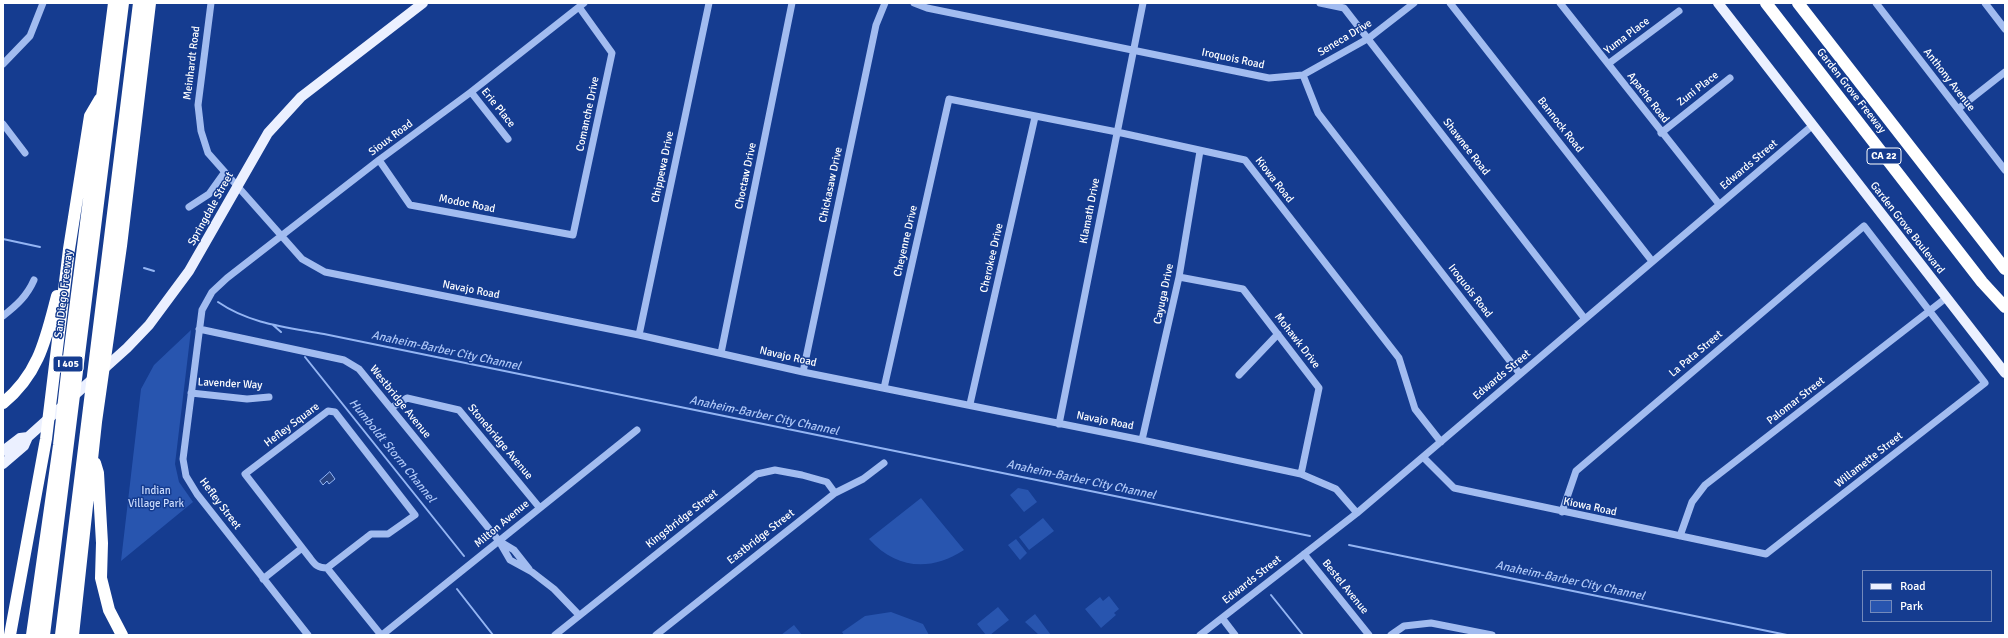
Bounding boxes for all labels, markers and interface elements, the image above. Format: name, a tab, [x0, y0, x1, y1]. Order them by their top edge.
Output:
street label: Yuma Place	[1602, 15, 1652, 57]
street label: Seneca Drive	[1315, 17, 1375, 59]
street label: Meinhardt Road	[181, 25, 203, 101]
street label: Iroquois Road	[1200, 46, 1266, 72]
street label: Garden Grove Freeway	[1814, 46, 1888, 136]
street label: Anthony Avenue	[1920, 46, 1978, 114]
street label: Zuni Place	[1675, 69, 1721, 109]
street label: Apache Road	[1624, 70, 1672, 126]
street label: Comanche Drive	[574, 75, 602, 153]
street label: Erie Place	[478, 86, 518, 130]
street label: Bannock Road	[1534, 95, 1586, 155]
street label: Shawnee Road	[1440, 116, 1492, 178]
street label: Sioux Road	[366, 117, 416, 159]
street label: Chippewa Drive	[649, 130, 677, 204]
street label: Edwards Street	[1718, 137, 1780, 193]
street label: Choctaw Drive	[732, 141, 760, 211]
street label: Chickasaw Drive	[817, 146, 845, 224]
road number: CA 22	[1867, 148, 1901, 164]
street label: Kiowa Road	[1252, 154, 1296, 206]
street label: Springdale Street	[185, 170, 237, 248]
street label: Klamath Drive	[1077, 177, 1103, 245]
street label: Garden Grove Boulevard	[1867, 179, 1947, 277]
street label: Modoc Road	[438, 192, 496, 216]
street label: Cheyenne Drive	[891, 204, 921, 278]
street label: Cherokee Drive	[978, 222, 1006, 294]
street label: San Diego Freeway	[52, 249, 76, 339]
street label: Iroquois Road	[1445, 262, 1495, 320]
street label: Cayuga Drive	[1151, 263, 1177, 325]
street label: Navajo Road	[441, 278, 501, 302]
street label: Mohawk Drive	[1271, 311, 1323, 371]
water label: Anaheim-Barber City Channel	[370, 328, 522, 374]
street label: La Pata Street	[1667, 328, 1725, 380]
street label: Navajo Road	[758, 344, 818, 370]
street label: Edwards Street	[1471, 347, 1533, 403]
road number: I 405	[53, 356, 83, 372]
street label: Westbridge Avenue	[367, 363, 433, 441]
street label: Palomar Street	[1764, 374, 1828, 428]
street label: Lavender Way	[197, 376, 263, 392]
water label: Anaheim-Barber City Channel	[688, 393, 840, 439]
water label: Humboldt Storm Channel	[346, 396, 438, 506]
street label: Hefley Square	[262, 400, 322, 450]
street label: Stonebridge Avenue	[465, 402, 535, 482]
street label: Navajo Road	[1075, 409, 1135, 433]
street label: Willamette Street	[1832, 429, 1906, 491]
water label: Anaheim-Barber City Channel	[1005, 457, 1157, 503]
street label: Hefley Street	[196, 476, 244, 532]
park label: Indian Village Park	[128, 484, 184, 510]
street label: Kingsbridge Street	[643, 487, 721, 551]
street label: Kiowa Road	[1562, 495, 1618, 519]
street label: Milton Avenue	[472, 497, 532, 551]
street label: Eastbridge Street	[725, 507, 797, 567]
street label: Edwards Street	[1220, 553, 1284, 607]
street label: Bestel Avenue	[1319, 557, 1371, 617]
water label: Anaheim-Barber City Channel	[1494, 558, 1646, 604]
legend	[1862, 570, 1992, 622]
text: Road	[1900, 579, 1926, 594]
text: Park	[1900, 599, 1923, 614]

